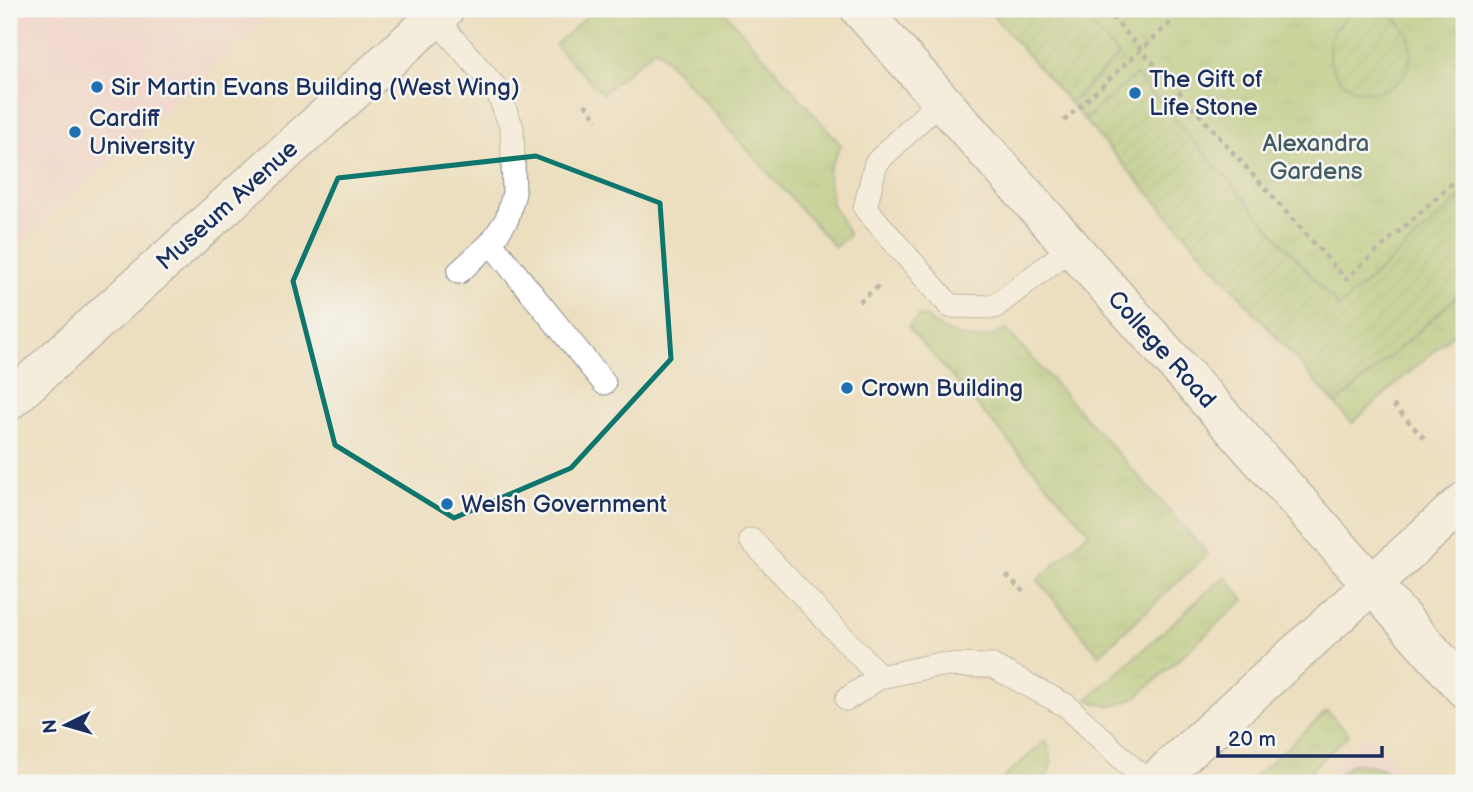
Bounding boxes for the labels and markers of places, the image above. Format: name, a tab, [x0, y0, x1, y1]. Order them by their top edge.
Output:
place label: The Gift of Life Stone	[1149, 65, 1263, 122]
place label: Sir Martin Evans Building (West Wing)	[111, 73, 520, 102]
marker: Sir Martin Evans Building (West Wing)	[89, 79, 105, 95]
marker: The Gift of Life Stone	[1127, 85, 1143, 101]
place label: Cardiff University	[89, 104, 195, 161]
marker: Cardiff University	[67, 124, 83, 140]
place label: Crown Building	[861, 374, 1023, 403]
marker: Crown Building	[839, 380, 855, 396]
place label: Welsh Government	[461, 490, 668, 519]
marker: Welsh Government	[439, 496, 455, 512]

